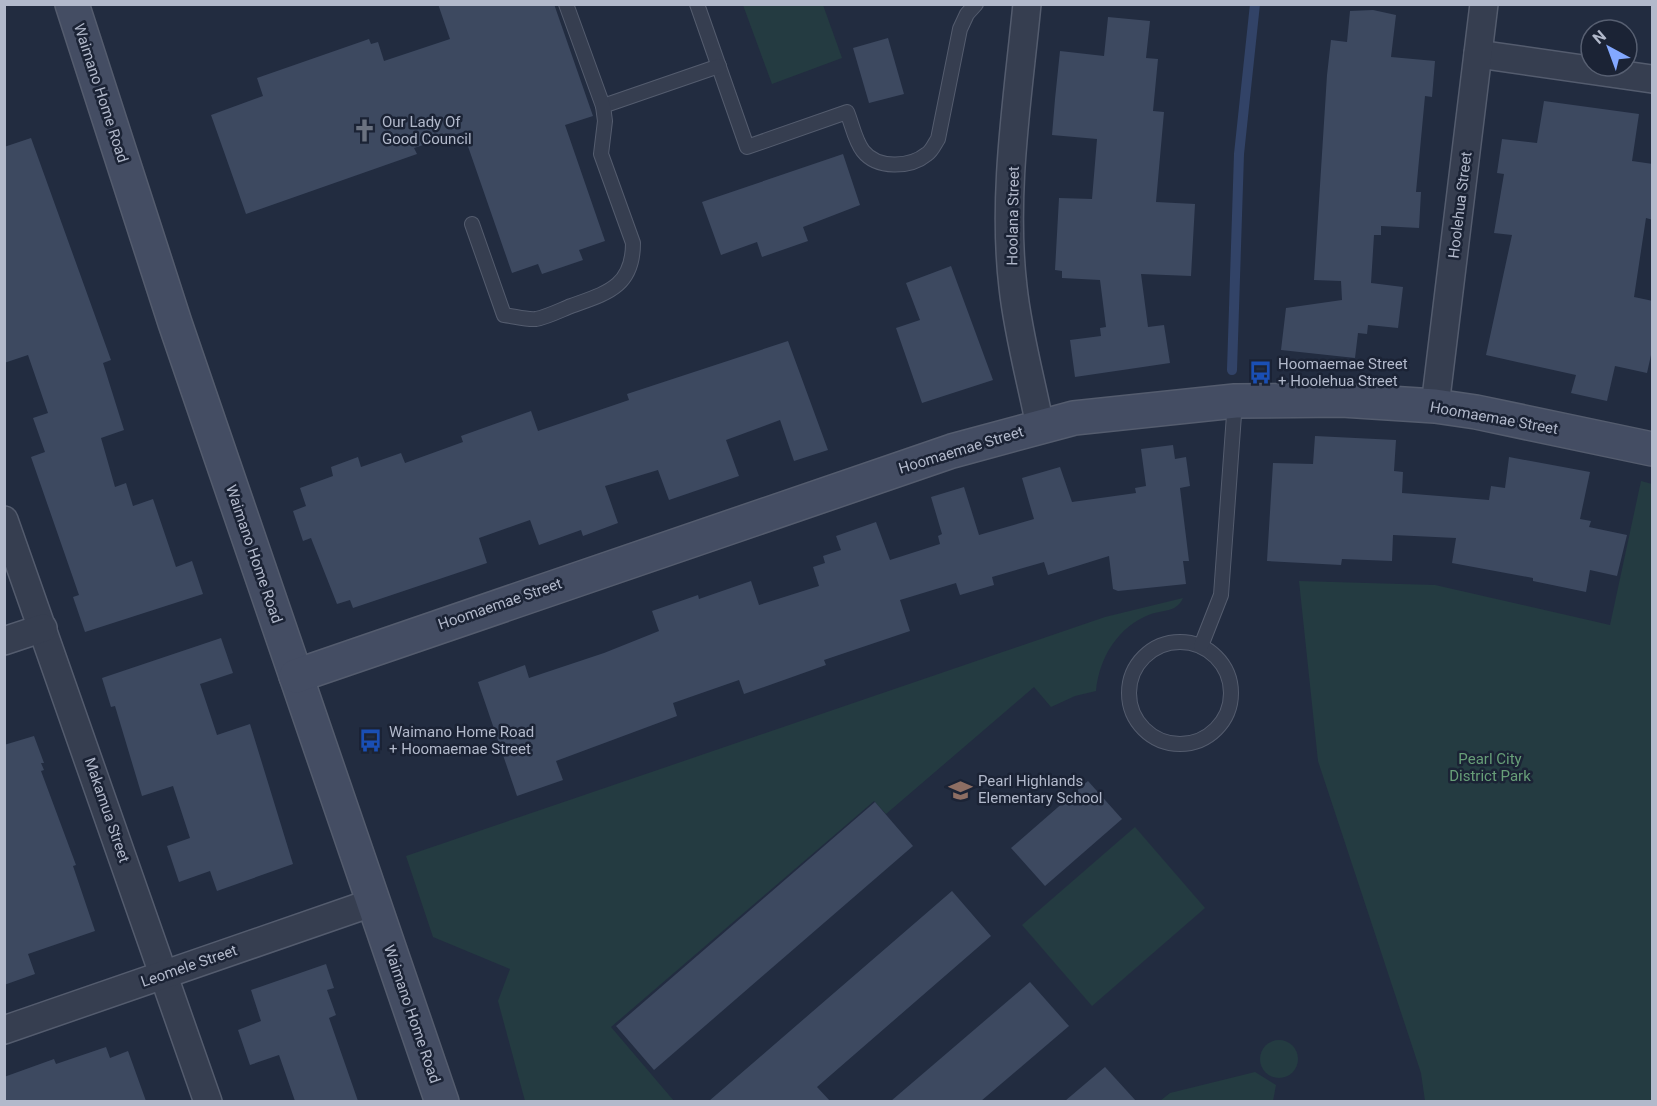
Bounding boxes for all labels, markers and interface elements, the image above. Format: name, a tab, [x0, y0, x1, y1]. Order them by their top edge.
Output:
north arrow	[1579, 18, 1639, 78]
street label: Waimano Home Road	[70, 21, 132, 165]
text: N	[1589, 26, 1610, 48]
place label: Our Lady Of Good Council	[382, 113, 472, 148]
church icon: Our Lady Of Good Council	[351, 118, 377, 144]
street label: Hoolehua Street	[1445, 151, 1475, 259]
street label: Hoolana Street	[1003, 166, 1023, 266]
place label: Hoomaemae Street + Hoolehua Street	[1278, 355, 1408, 390]
bus stop icon: Hoomaemae Street + Hoolehua Street	[1247, 360, 1273, 386]
street label: Hoomaemae Street	[1429, 398, 1559, 438]
street label: Hoomaemae Street	[896, 422, 1026, 478]
street label: Waimano Home Road	[222, 482, 286, 626]
street label: Hoomaemae Street	[436, 574, 564, 634]
place label: Waimano Home Road + Hoomaemae Street	[389, 723, 534, 758]
bus stop icon: Waimano Home Road + Hoomaemae Street	[358, 728, 384, 754]
park label: Pearl City District Park	[1449, 750, 1531, 785]
street label: Makamua Street	[81, 755, 133, 865]
place label: Pearl Highlands Elementary School	[978, 772, 1102, 807]
school or university icon: Pearl Highlands Elementary School	[947, 777, 973, 803]
street label: Leomele Street	[139, 941, 240, 991]
street label: Waimano Home Road	[380, 942, 444, 1086]

